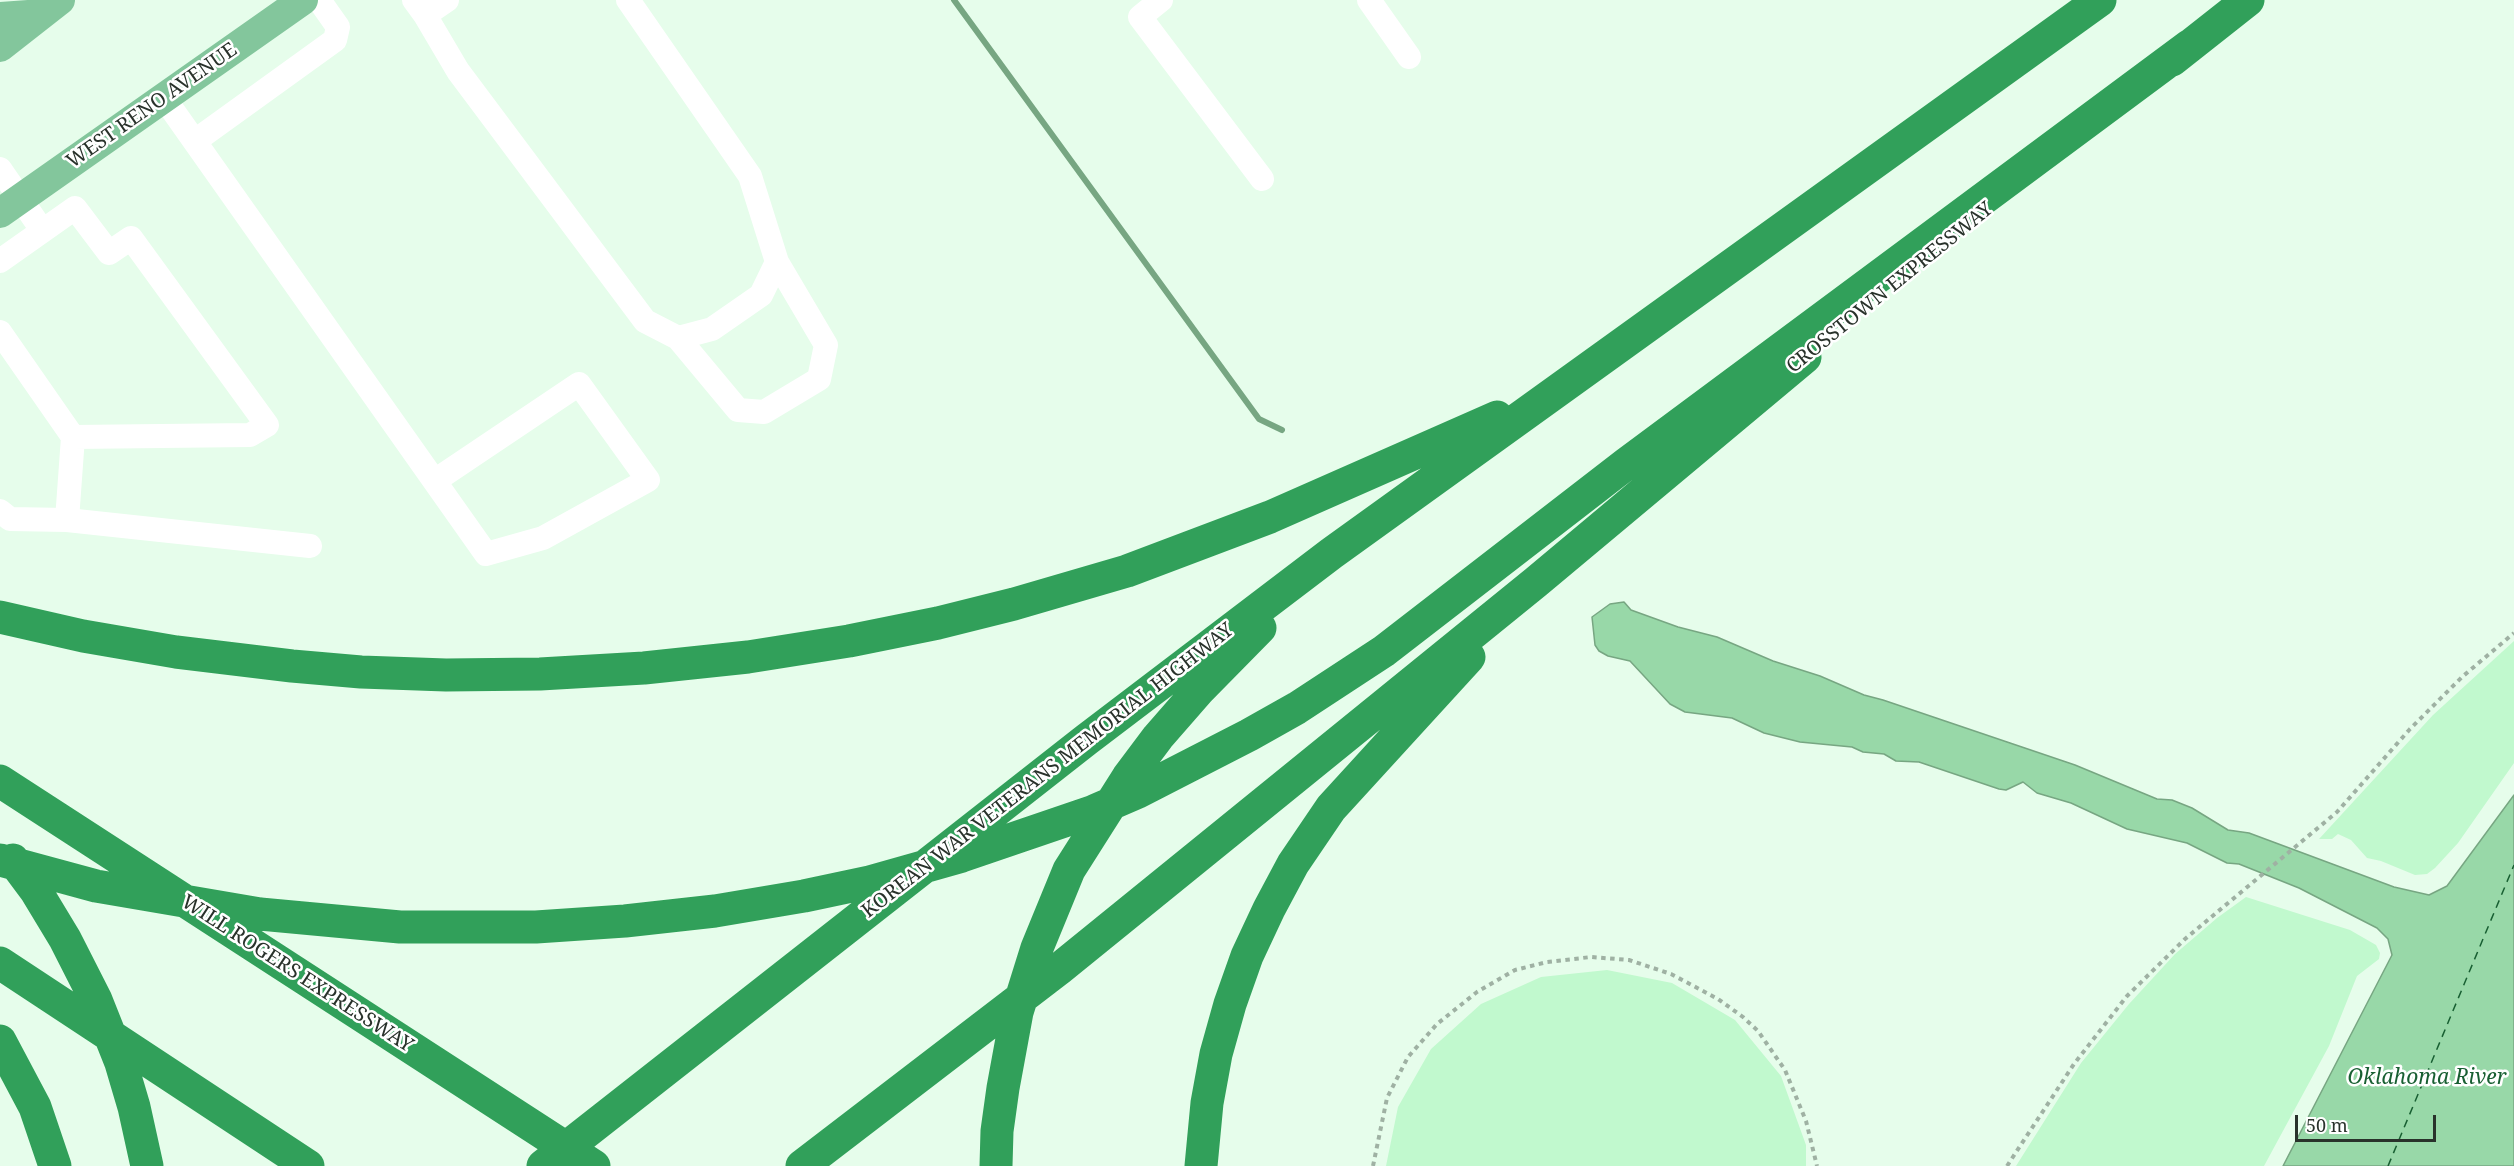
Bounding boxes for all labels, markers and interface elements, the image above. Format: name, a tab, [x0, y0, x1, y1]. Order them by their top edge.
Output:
street label: WEST RENO AVENUE	[62, 38, 242, 174]
street label: CROSSTOWN EXPRESSWAY	[1782, 197, 1998, 379]
street label: KOREAN WAR VETERANS MEMORIAL HIGHWAY	[857, 618, 1239, 924]
street label: WILL ROGERS EXPRESSWAY	[177, 890, 417, 1058]
water label: Oklahoma River	[2348, 1065, 2506, 1091]
scale bar	[2298, 1103, 2439, 1141]
text: 50 m	[2306, 1113, 2348, 1137]

